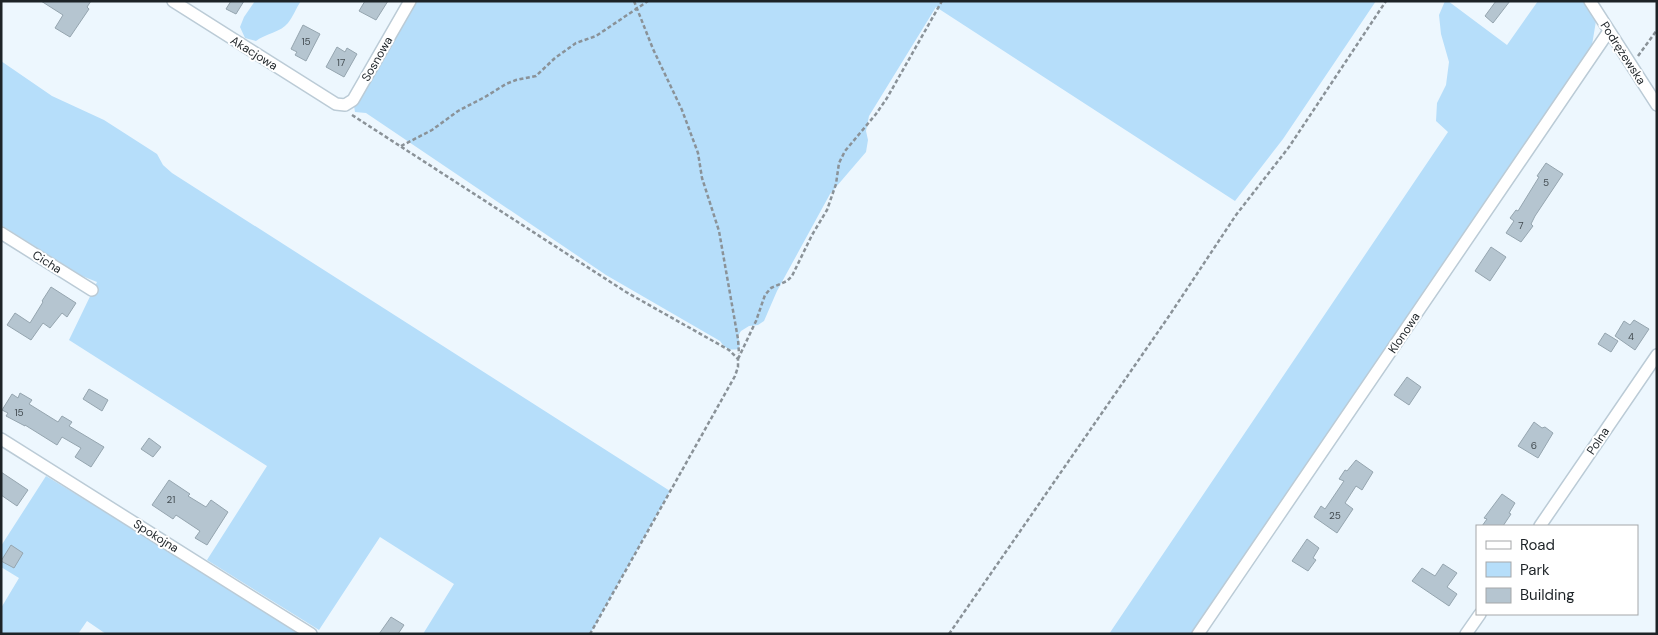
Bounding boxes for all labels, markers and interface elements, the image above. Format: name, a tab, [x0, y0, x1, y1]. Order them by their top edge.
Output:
street label: Podrężewska	[1597, 18, 1649, 88]
street label: Akacjowa	[227, 32, 281, 74]
street label: Sosnowa	[358, 34, 396, 84]
house number: 15	[301, 35, 311, 48]
house number: 17	[337, 56, 345, 69]
house number: 5	[1543, 176, 1549, 189]
house number: 7	[1518, 219, 1524, 232]
street label: Cicha	[29, 247, 65, 277]
street label: Klonowa	[1384, 309, 1424, 357]
house number: 4	[1628, 330, 1634, 343]
house number: 15	[14, 406, 24, 419]
street label: Polna	[1583, 424, 1613, 458]
house number: 6	[1531, 439, 1537, 452]
house number: 21	[167, 493, 175, 506]
house number: 25	[1329, 509, 1341, 522]
street label: Spokojna	[130, 516, 182, 556]
legend	[1476, 525, 1638, 615]
text: Road	[1520, 535, 1555, 555]
text: Park	[1520, 560, 1550, 580]
text: Building	[1520, 585, 1575, 605]

